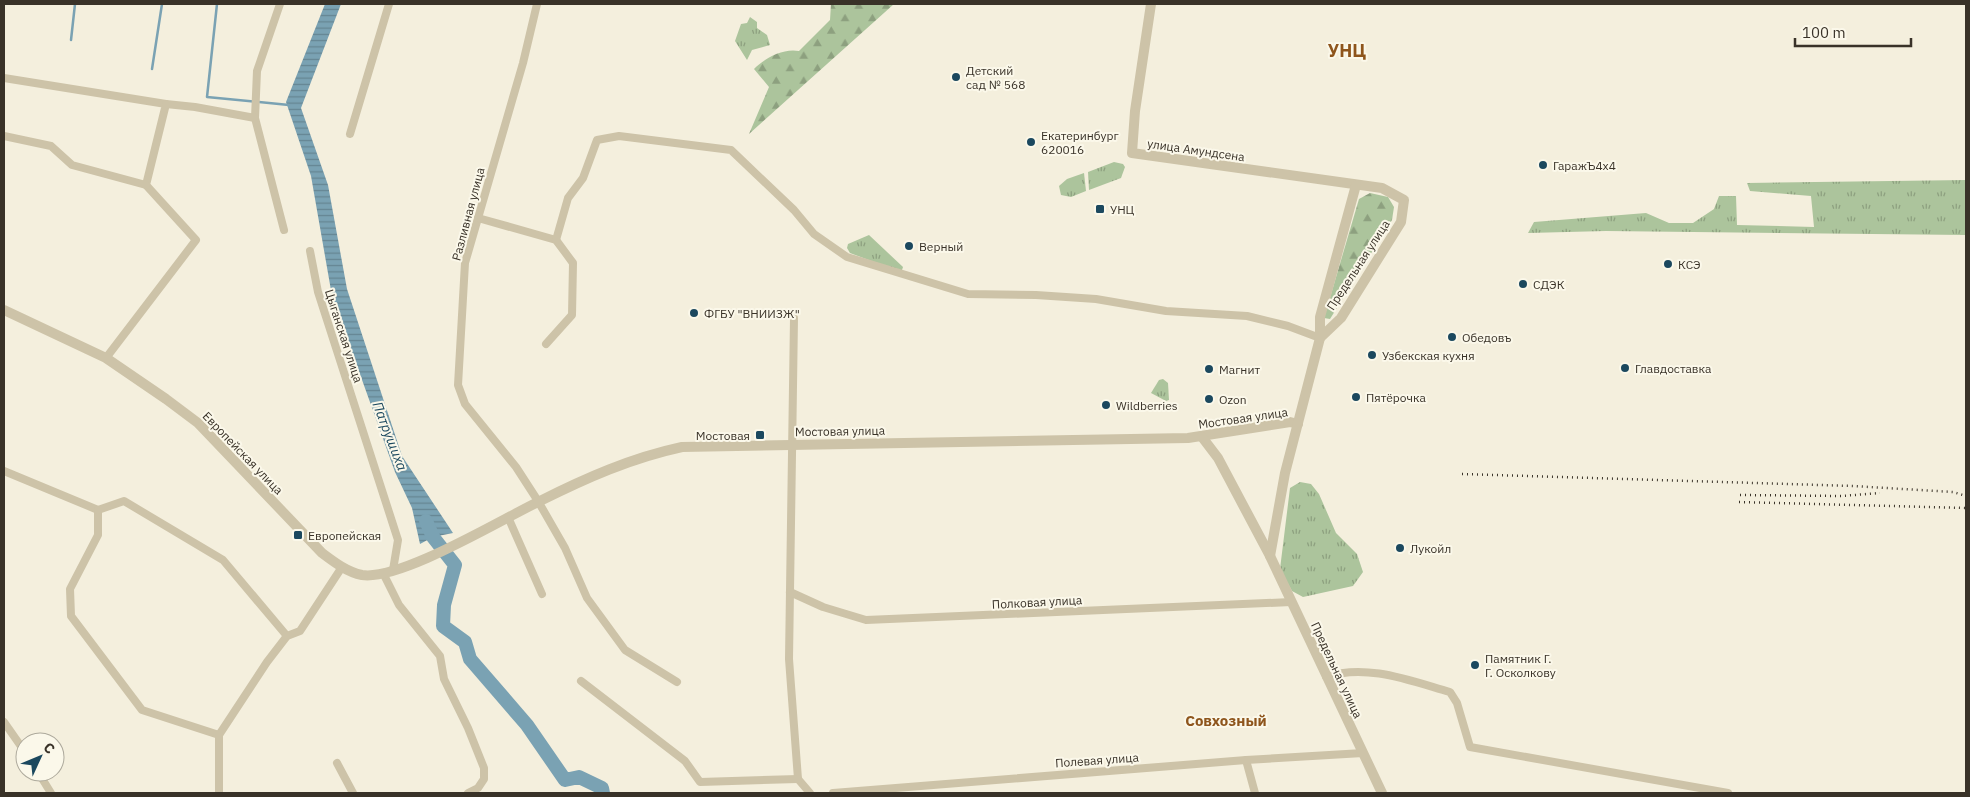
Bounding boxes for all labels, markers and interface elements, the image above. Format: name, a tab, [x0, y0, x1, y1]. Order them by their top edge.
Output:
scale bar	[1795, 15, 1911, 47]
text: 100 m	[1802, 23, 1846, 42]
district label: УНЦ	[1328, 39, 1366, 62]
place label: Детский сад № 568	[966, 63, 1025, 92]
marker: Детский сад № 568	[950, 71, 962, 83]
place label: Екатеринбург 620016	[1041, 128, 1119, 157]
marker: Екатеринбург 620016	[1025, 136, 1037, 148]
street label: улица Амундсена	[1146, 136, 1246, 164]
place label: ГаражЪ4х4	[1553, 158, 1616, 173]
marker: ГаражЪ4х4	[1537, 159, 1549, 171]
street label: Разливная улица	[448, 165, 488, 262]
place label: УНЦ	[1110, 202, 1135, 217]
marker: УНЦ	[1094, 203, 1106, 215]
street label: Предельная улица	[1323, 217, 1393, 313]
place label: Верный	[919, 239, 963, 254]
marker: Верный	[903, 240, 915, 252]
place label: КСЭ	[1678, 257, 1701, 272]
marker: КСЭ	[1662, 258, 1674, 270]
place label: СДЭК	[1533, 277, 1565, 292]
marker: СДЭК	[1517, 278, 1529, 290]
street label: Цыганская улица	[322, 287, 366, 385]
place label: ФГБУ "ВНИИЗЖ"	[704, 306, 800, 321]
marker: ФГБУ "ВНИИЗЖ"	[688, 307, 700, 319]
place label: Обедовъ	[1462, 330, 1511, 345]
marker: Обедовъ	[1446, 331, 1458, 343]
place label: Узбекская кухня	[1382, 348, 1475, 363]
marker: Узбекская кухня	[1366, 349, 1378, 361]
place label: Главдоставка	[1635, 361, 1712, 376]
place label: Магнит	[1219, 362, 1260, 377]
marker: Главдоставка	[1619, 362, 1631, 374]
marker: Магнит	[1203, 363, 1215, 375]
place label: Пятёрочка	[1366, 390, 1426, 405]
marker: Пятёрочка	[1350, 391, 1362, 403]
place label: Ozon	[1219, 392, 1246, 407]
marker: Ozon	[1203, 393, 1215, 405]
place label: Wildberries	[1116, 398, 1178, 413]
water label: Патрушиха	[369, 399, 411, 473]
marker: Wildberries	[1100, 399, 1112, 411]
street label: Мостовая улица	[1197, 404, 1289, 432]
street label: Европейская улица	[200, 408, 287, 498]
street label: Мостовая улица	[795, 423, 886, 439]
place label: Мостовая	[696, 428, 750, 443]
marker: Мостовая	[754, 429, 766, 441]
place label: Европейская	[308, 528, 381, 543]
marker: Европейская	[292, 529, 304, 541]
place label: Лукойл	[1410, 541, 1451, 556]
marker: Лукойл	[1394, 542, 1406, 554]
street label: Полковая улица	[991, 592, 1083, 612]
street label: Предельная улица	[1308, 619, 1366, 721]
place label: Памятник Г. Г. Осколкову	[1485, 651, 1556, 680]
marker: Памятник Г. Г. Осколкову	[1469, 659, 1481, 671]
district label: Совхозный	[1185, 711, 1267, 730]
north arrow	[15, 732, 65, 782]
text: С	[40, 738, 59, 758]
street label: Полевая улица	[1055, 750, 1140, 770]

